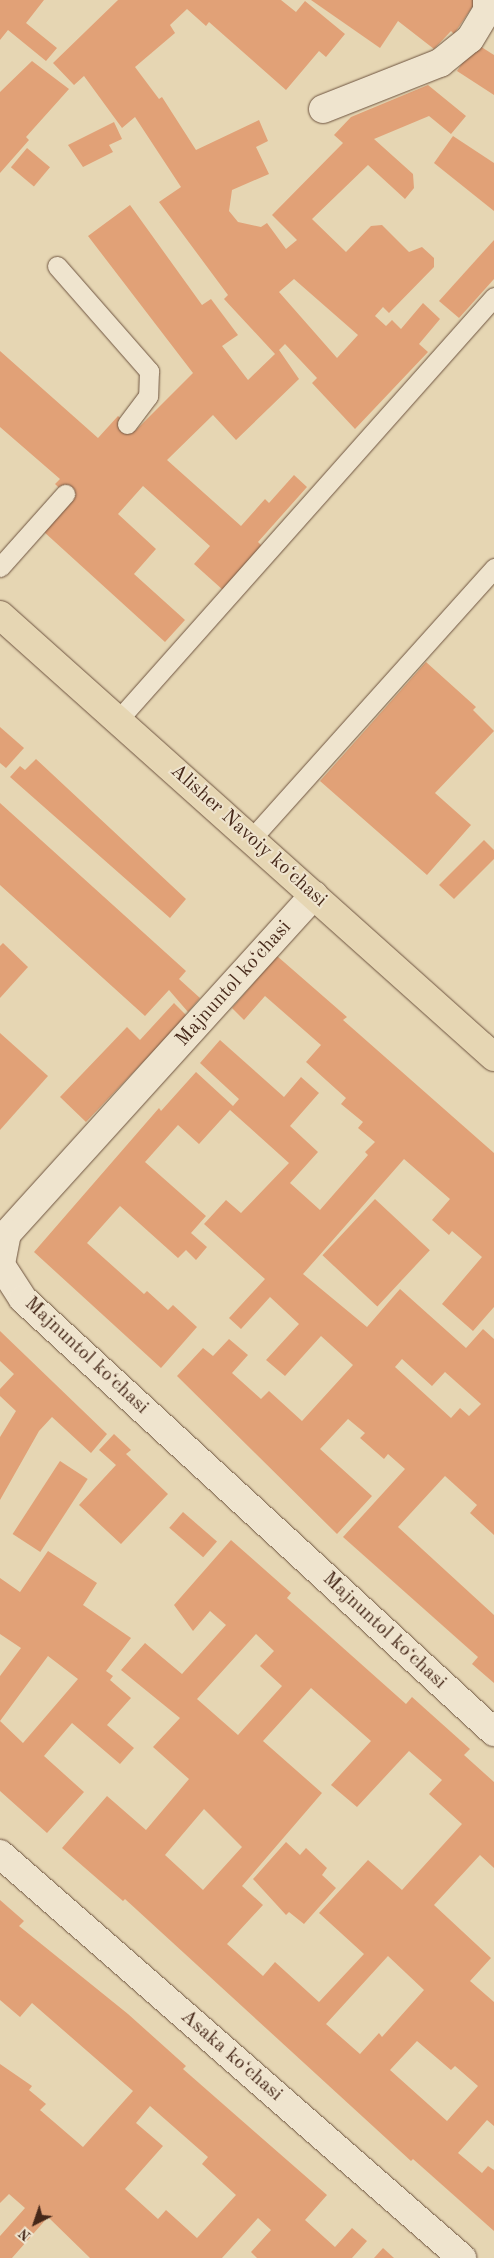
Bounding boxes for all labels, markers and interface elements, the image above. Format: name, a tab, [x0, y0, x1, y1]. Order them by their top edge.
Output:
street label: Alisher Navoiy koʻchasi	[165, 759, 331, 913]
street label: Majnuntol koʻchasi	[171, 916, 297, 1052]
street label: Majnuntol koʻchasi	[19, 1292, 153, 1420]
street label: Majnuntol koʻchasi	[317, 1567, 451, 1695]
street label: Asaka koʻchasi	[175, 2005, 287, 2107]
north arrow	[10, 2198, 60, 2248]
text: N	[17, 2226, 34, 2243]

